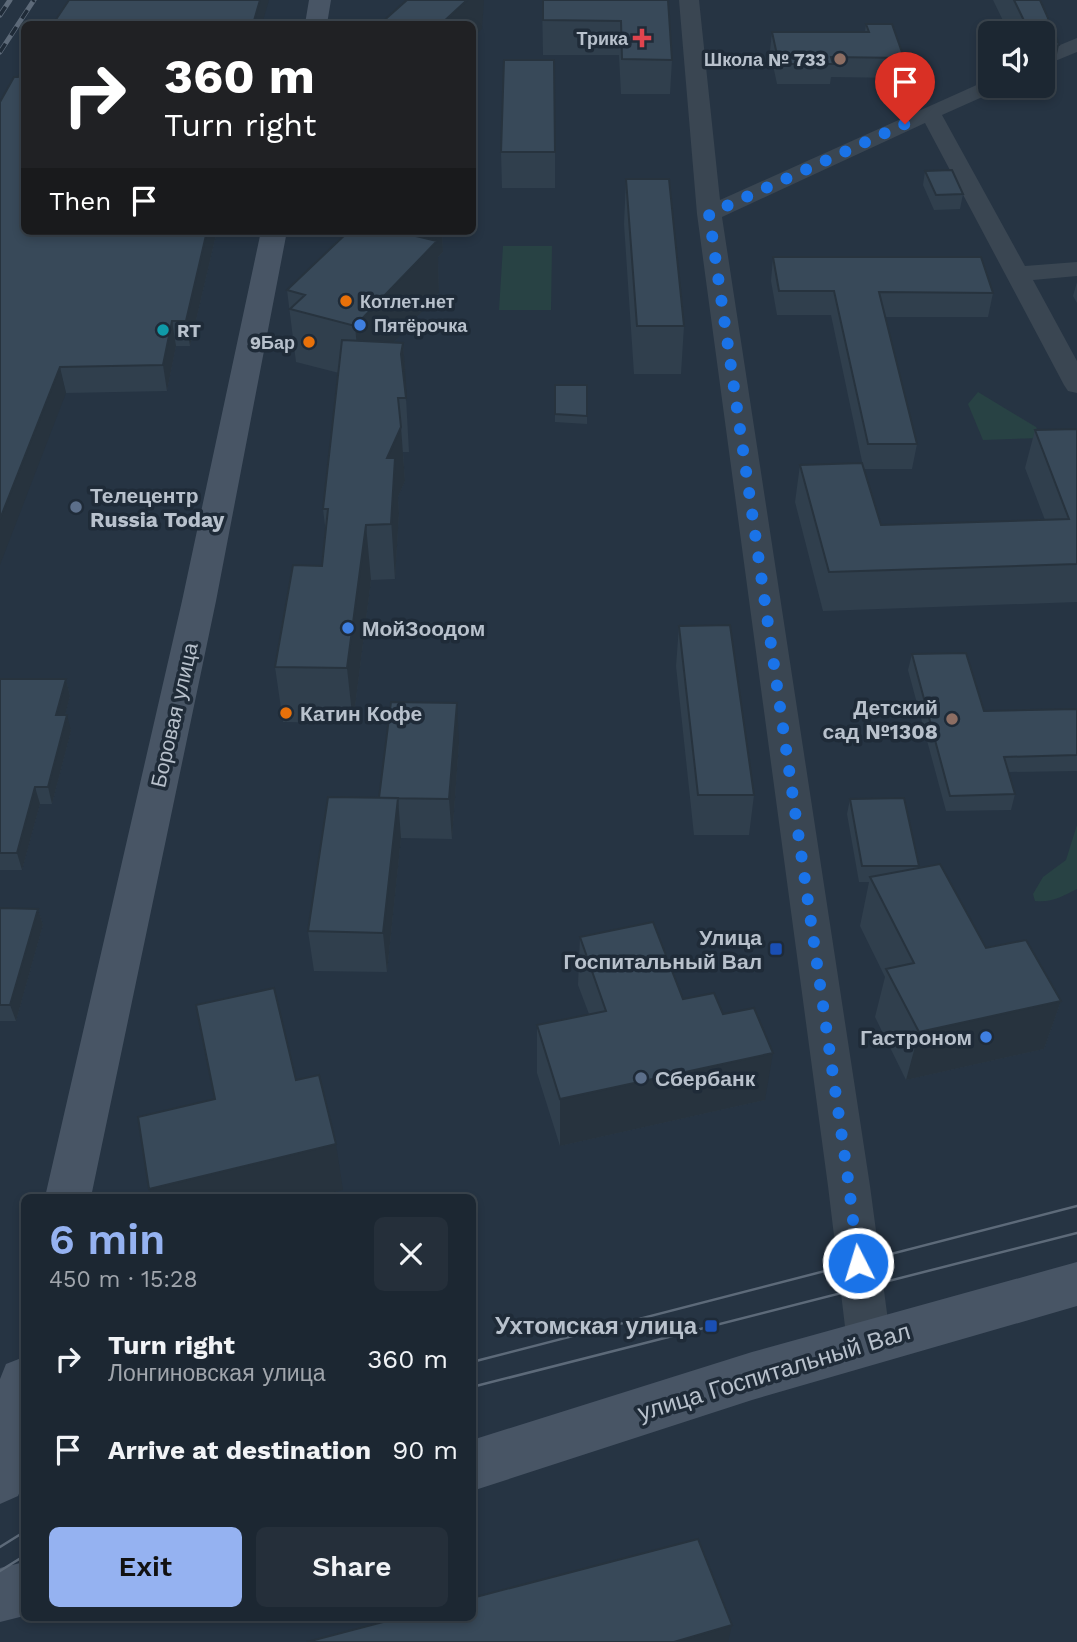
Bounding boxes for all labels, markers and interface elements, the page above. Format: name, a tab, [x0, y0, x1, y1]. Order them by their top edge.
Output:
map controls	[978, 21, 1055, 98]
button: sound	[978, 21, 1055, 98]
place label: Трика	[577, 28, 629, 49]
marker: Трика	[634, 30, 650, 46]
text: 360 m	[164, 47, 315, 105]
icon: right	[49, 49, 140, 140]
place label: Школа № 733	[704, 49, 826, 70]
marker: Школа № 733	[832, 51, 848, 67]
pin	[875, 52, 935, 124]
icon: arrive	[886, 63, 924, 101]
text: Turn right	[164, 106, 316, 144]
icon: arrive	[125, 182, 163, 220]
text: Then	[49, 186, 111, 216]
place label: Котлет.нет	[360, 291, 455, 312]
marker: Котлет.нет	[338, 293, 354, 309]
place label: Пятёрочка	[374, 315, 468, 336]
marker: Пятёрочка	[352, 317, 368, 333]
place label: RT	[177, 320, 201, 341]
marker: RT	[155, 322, 171, 338]
place label: 9Бар	[250, 332, 295, 353]
marker: 9Бар	[301, 334, 317, 350]
place label: Телецентр Russia Today	[90, 483, 225, 532]
marker: Телецентр Russia Today	[68, 499, 84, 515]
place label: МойЗоодом	[362, 616, 485, 641]
marker: МойЗоодом	[340, 620, 356, 636]
street label: Боровая улица	[145, 640, 203, 790]
place label: Детский сад №1308	[822, 695, 938, 744]
place label: Катин Кофе	[300, 701, 422, 726]
marker: Катин Кофе	[278, 705, 294, 721]
marker: Детский сад №1308	[944, 711, 960, 727]
place label: Улица Госпитальный Вал	[563, 925, 762, 974]
marker: Улица Госпитальный Вал	[768, 941, 784, 957]
place label: Гастроном	[860, 1025, 972, 1050]
marker: Гастроном	[978, 1029, 994, 1045]
place label: Сбербанк	[655, 1066, 756, 1091]
marker: Сбербанк	[633, 1070, 649, 1086]
text: 6 min	[49, 1215, 165, 1264]
button: close	[374, 1217, 448, 1291]
position arrow	[821, 1226, 895, 1300]
text: 450 m · 15:28	[49, 1266, 198, 1293]
place label: Ухтомская улица	[495, 1312, 698, 1340]
street label: улица Госпитальный Вал	[634, 1317, 914, 1427]
marker: Ухтомская улица	[703, 1318, 719, 1334]
text: Turn right	[108, 1330, 235, 1360]
icon: right	[49, 1340, 87, 1378]
text: 360 m	[367, 1344, 448, 1374]
text: Лонгиновская улица	[108, 1360, 326, 1387]
icon: arrive	[49, 1431, 87, 1469]
text: Arrive at destination	[108, 1435, 371, 1465]
text: 90 m	[392, 1435, 458, 1465]
button: Exit	[49, 1527, 242, 1607]
button: Share	[256, 1527, 448, 1607]

